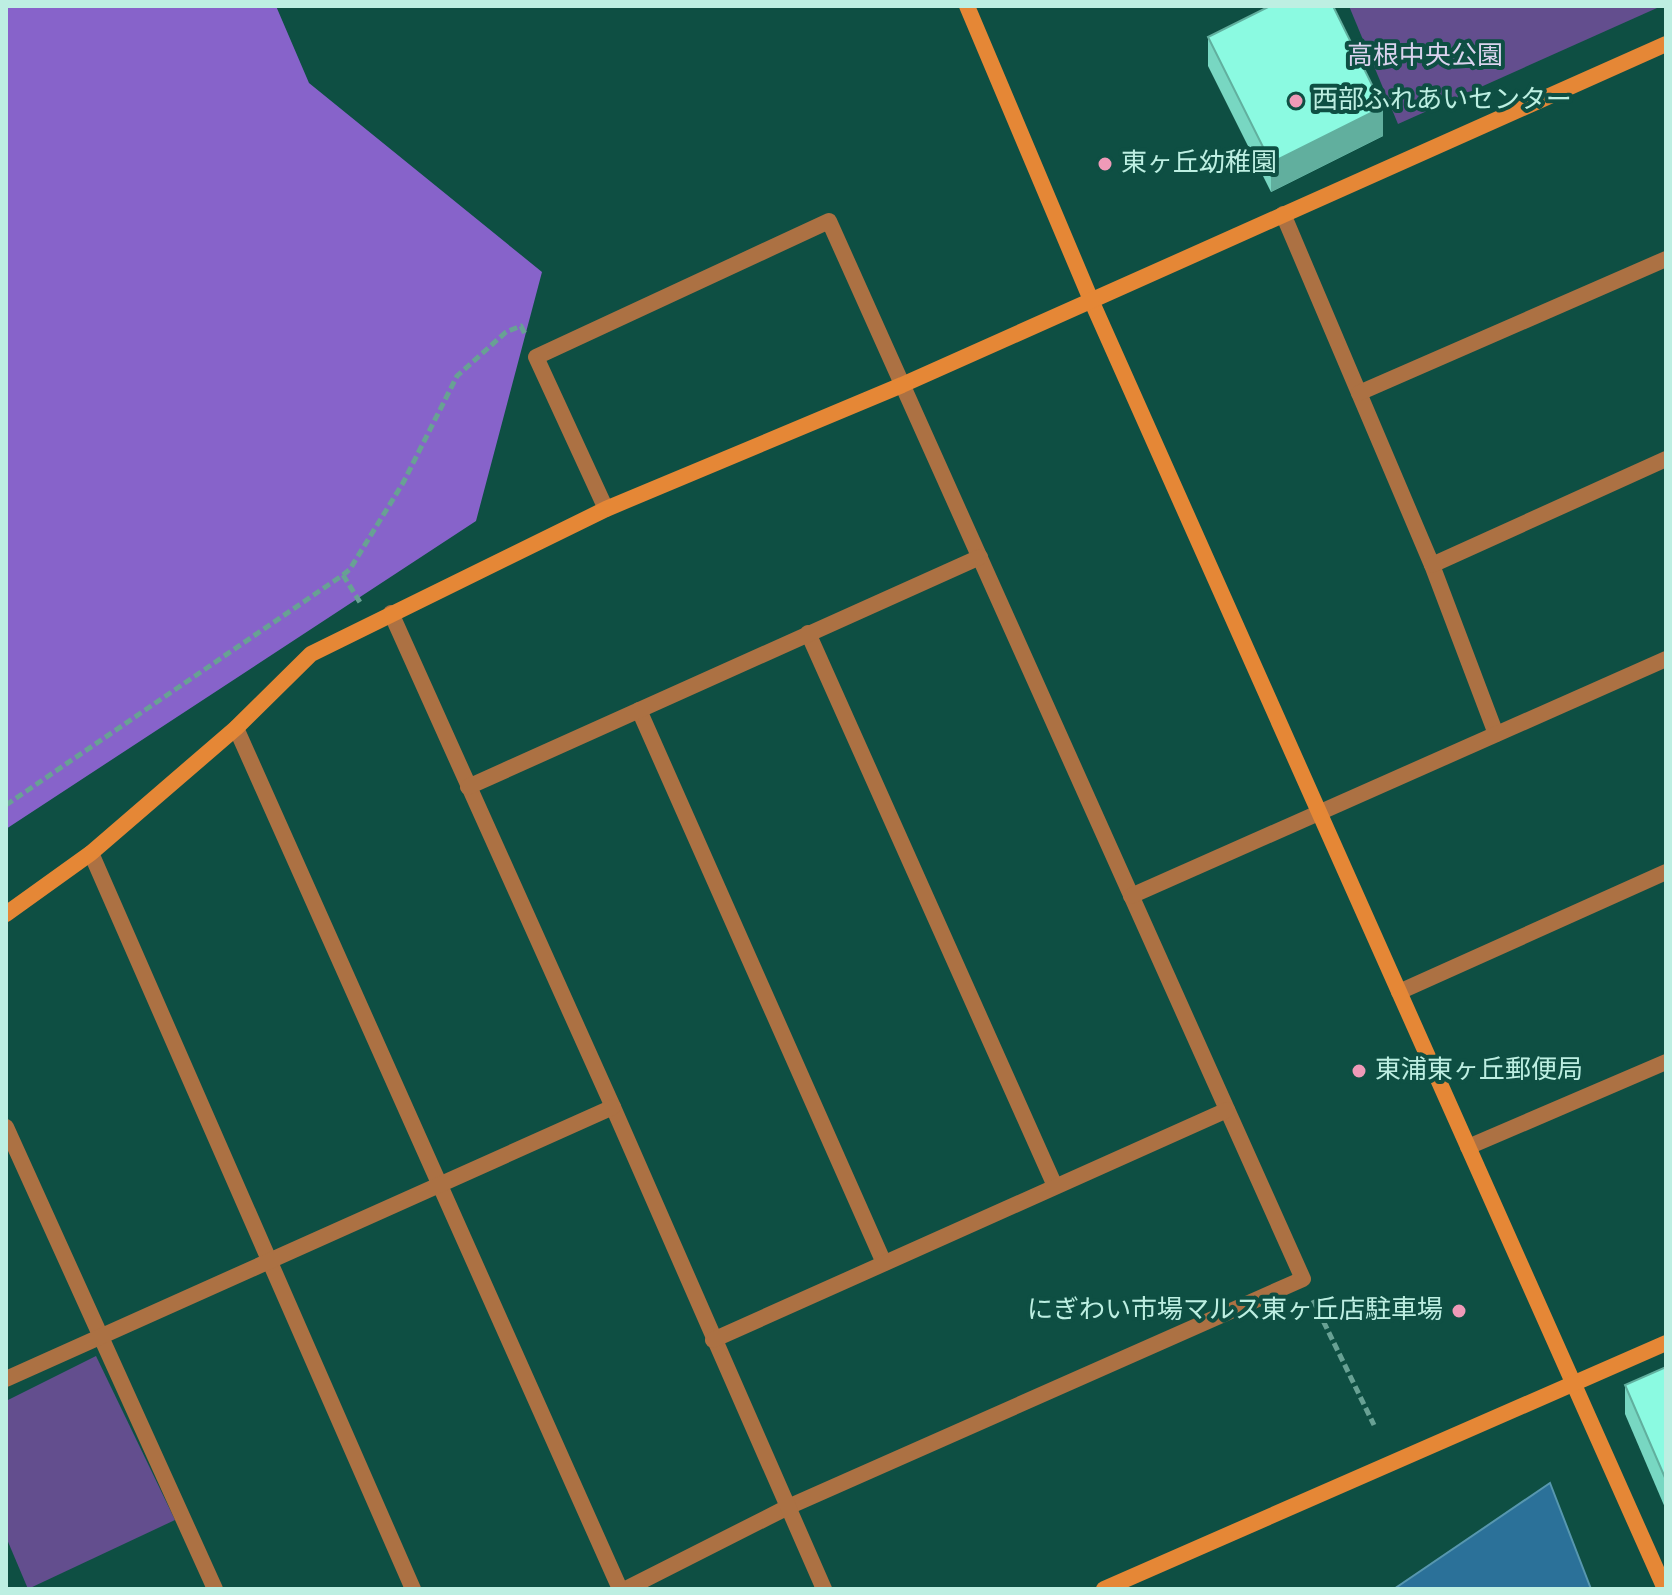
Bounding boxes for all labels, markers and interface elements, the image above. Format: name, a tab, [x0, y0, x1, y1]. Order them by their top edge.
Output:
park label: 高根中央公園	[1347, 41, 1503, 74]
place label: 西部ふれあいセンター	[1312, 85, 1572, 118]
marker: 西部ふれあいセンター	[1287, 92, 1305, 110]
place label: 東ヶ丘幼稚園	[1121, 148, 1277, 181]
marker: 東ヶ丘幼稚園	[1096, 155, 1114, 173]
place label: 東浦東ヶ丘郵便局	[1375, 1055, 1583, 1088]
marker: 東浦東ヶ丘郵便局	[1350, 1062, 1368, 1080]
place label: にぎわい市場マルス東ヶ丘店駐車場	[1027, 1295, 1443, 1328]
marker: にぎわい市場マルス東ヶ丘店駐車場	[1450, 1302, 1468, 1320]

